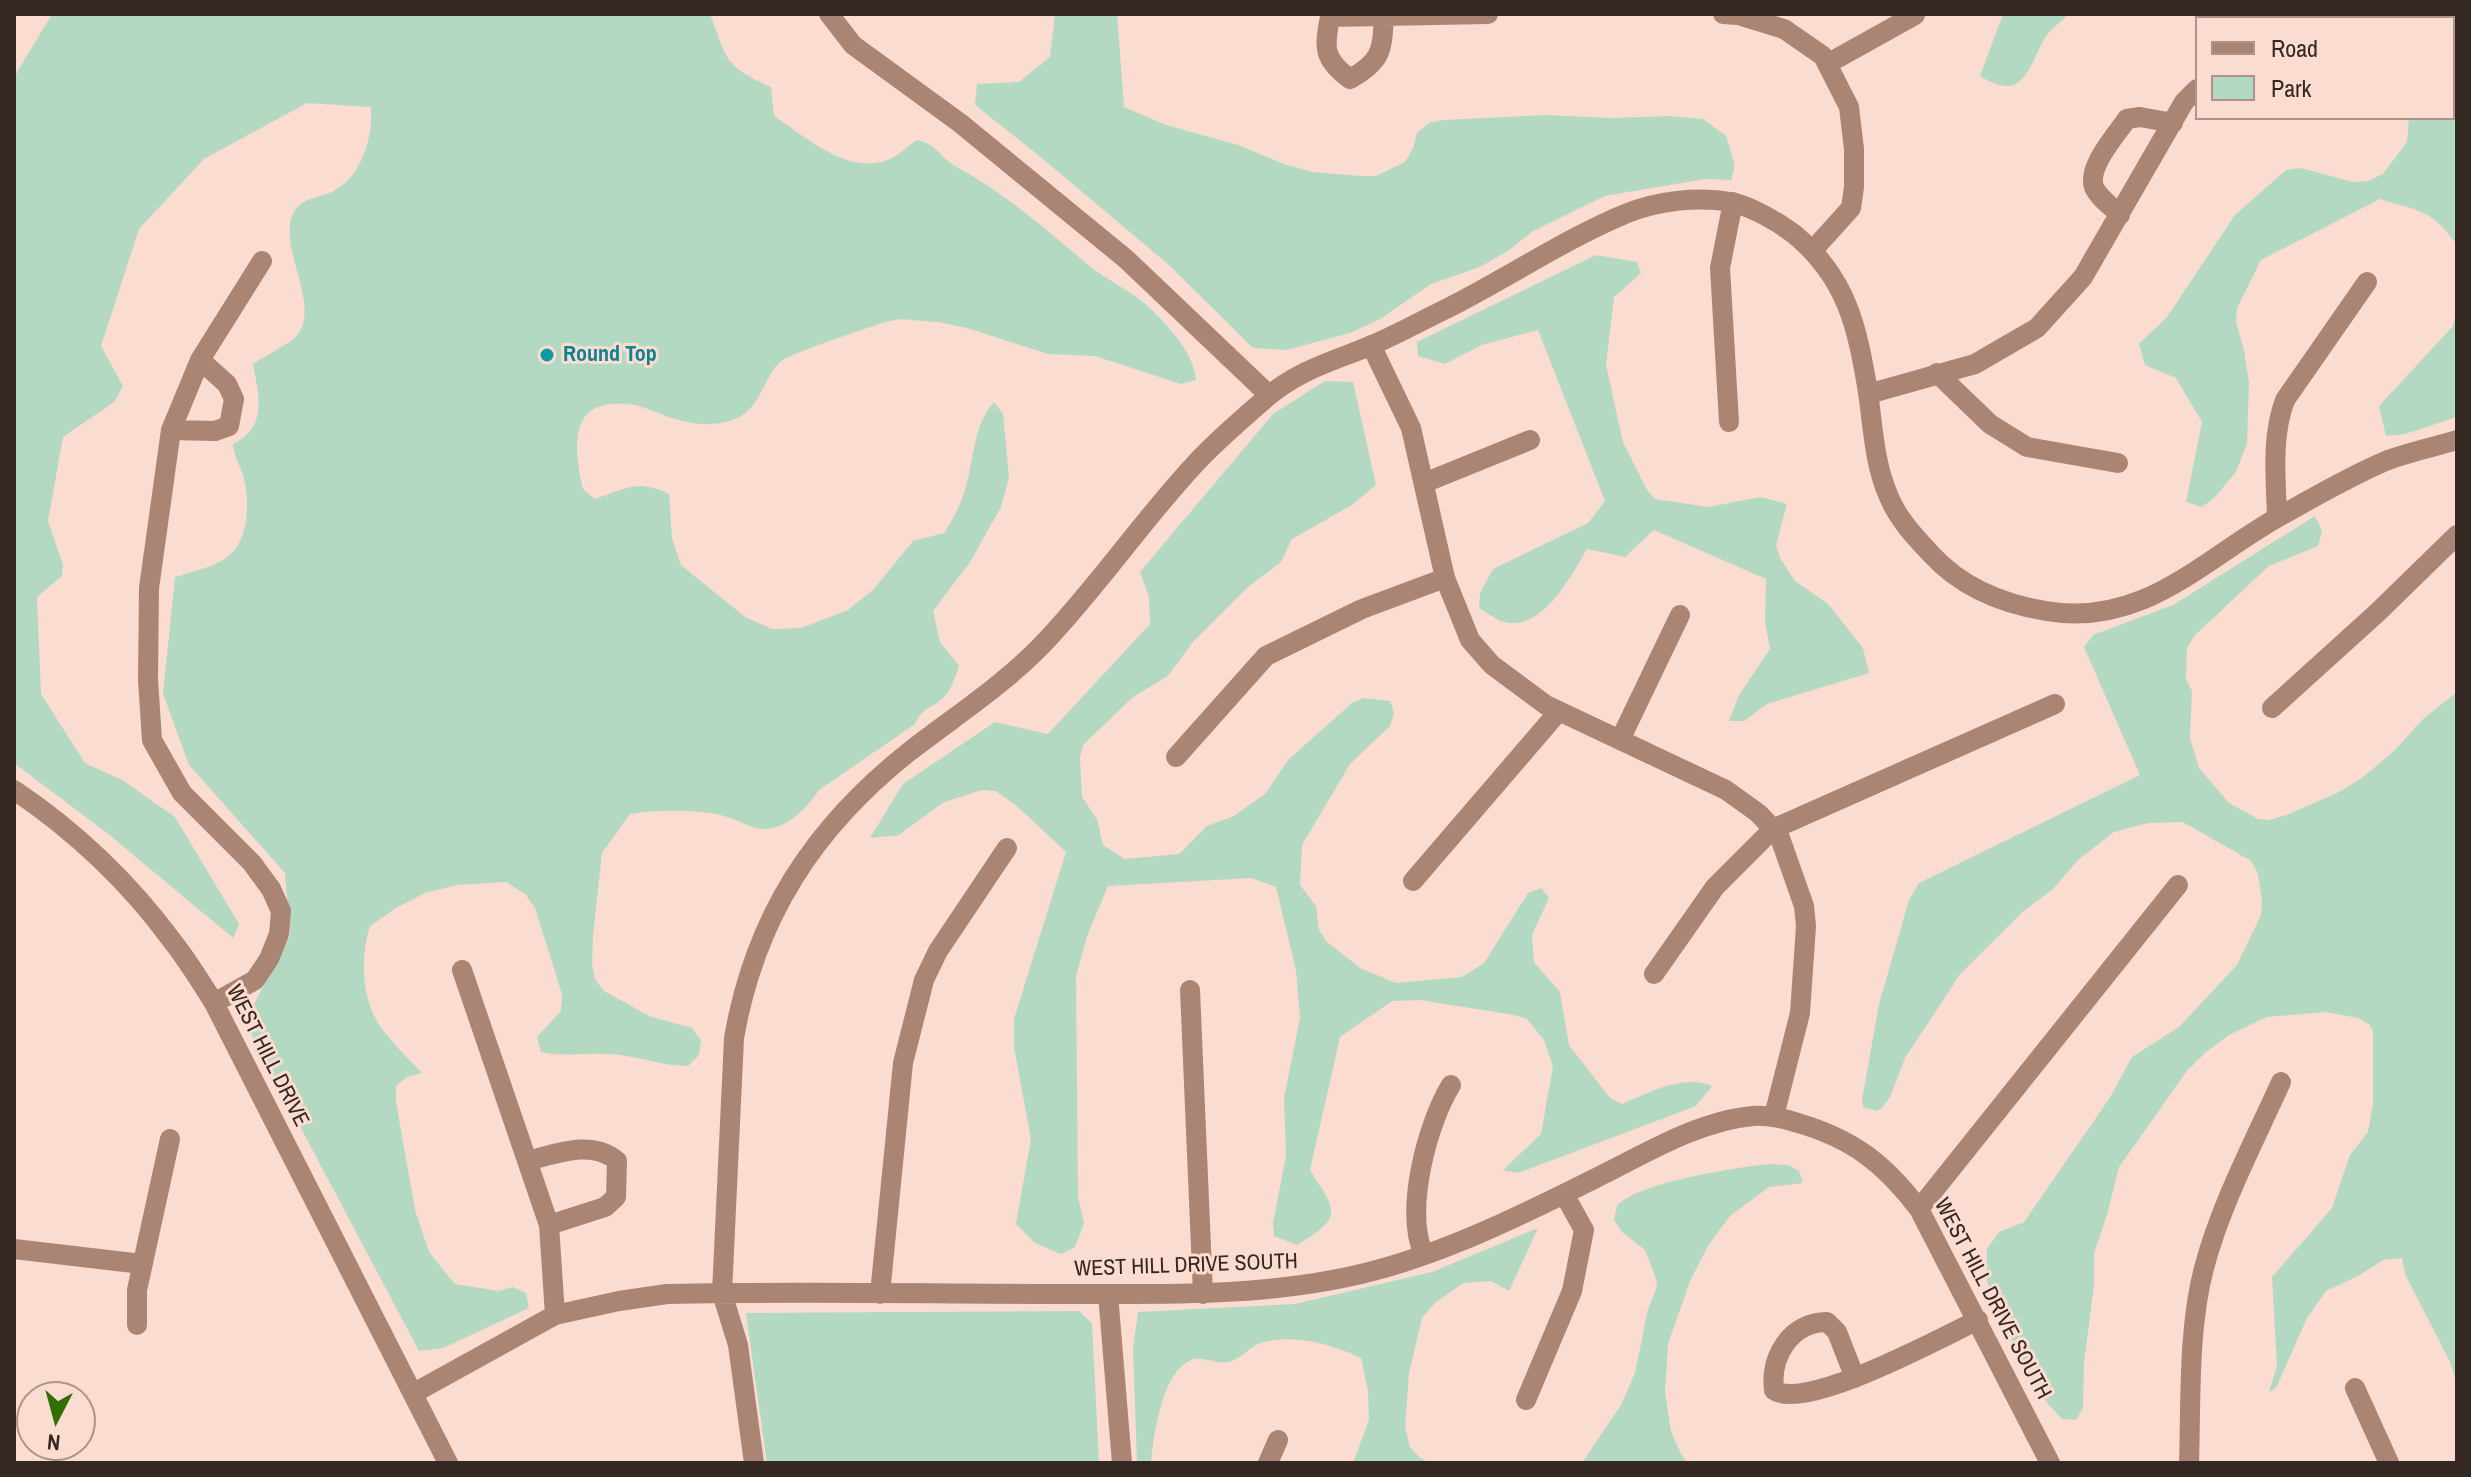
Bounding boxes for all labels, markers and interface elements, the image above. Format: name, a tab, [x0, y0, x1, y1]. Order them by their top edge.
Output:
legend	[2195, 16, 2455, 120]
text: Road	[2271, 32, 2318, 64]
text: Park	[2271, 72, 2311, 104]
place label: Round Top	[563, 342, 657, 368]
marker: Round Top	[538, 346, 556, 364]
street label: WEST HILL DRIVE	[220, 981, 314, 1131]
street label: WEST HILL DRIVE SOUTH	[1928, 1194, 2056, 1404]
street label: WEST HILL DRIVE SOUTH	[1074, 1249, 1298, 1283]
north arrow	[16, 1381, 96, 1461]
text: N	[46, 1427, 62, 1458]

